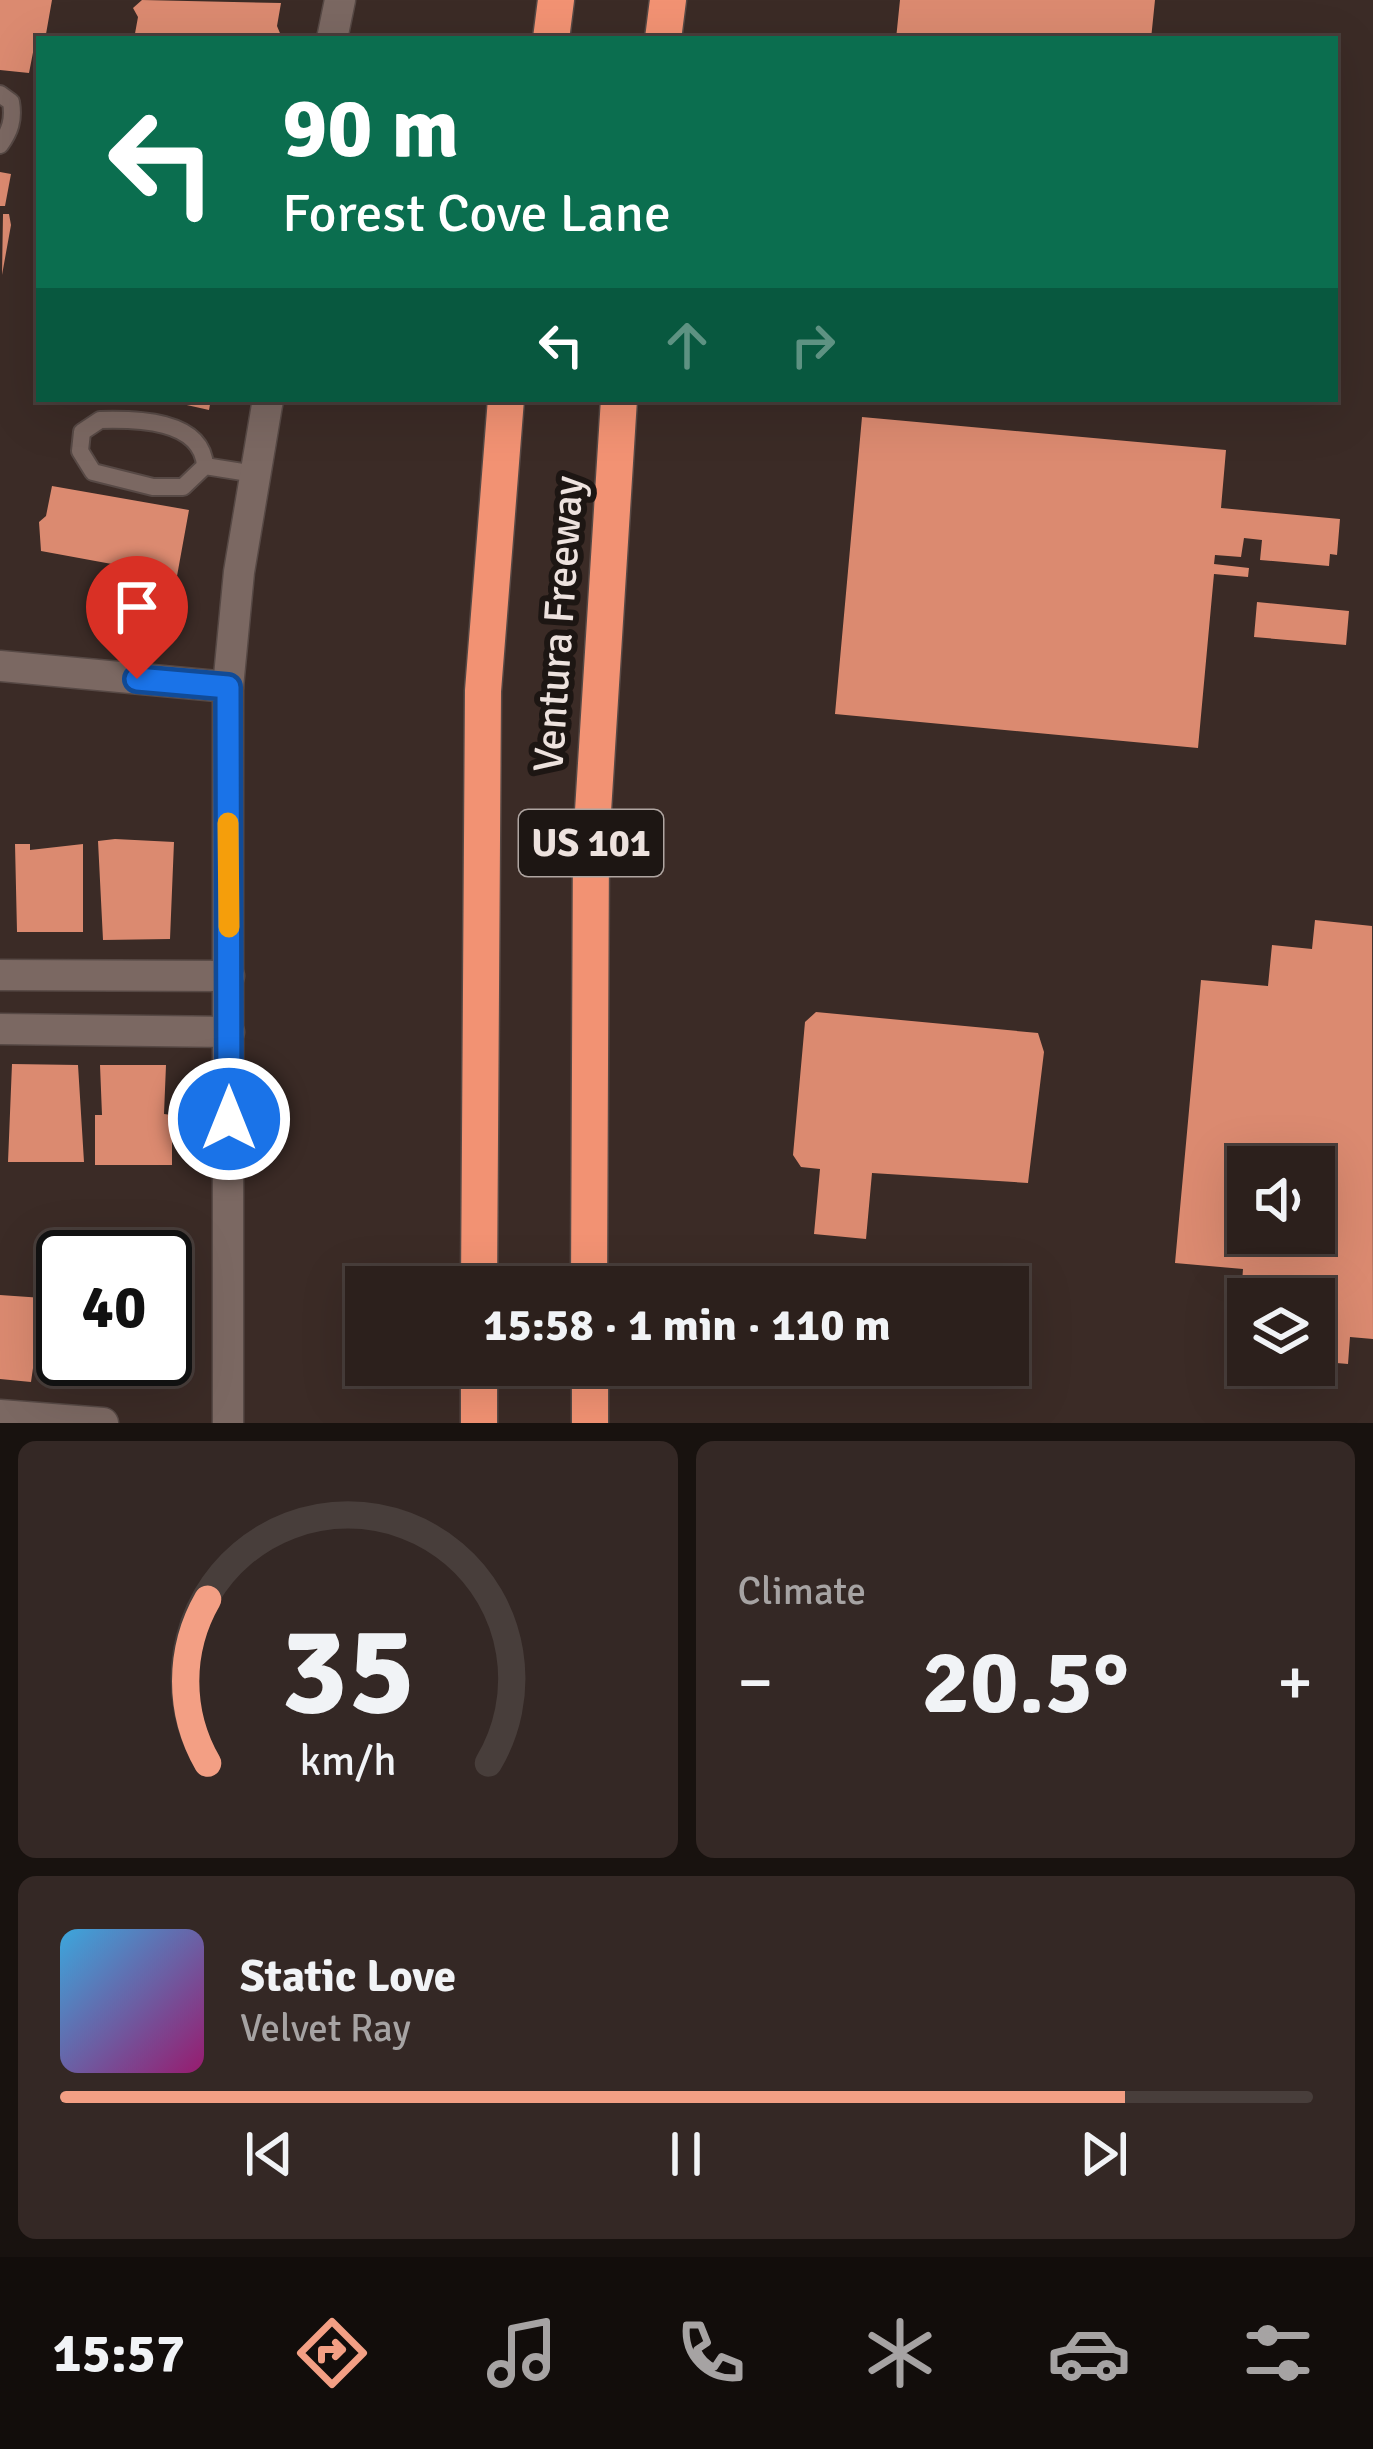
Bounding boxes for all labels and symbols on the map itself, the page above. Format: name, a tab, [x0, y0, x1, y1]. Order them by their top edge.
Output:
street label: Ventura Freeway	[523, 474, 595, 774]
pin	[86, 556, 188, 679]
road number: US 101	[519, 810, 663, 876]
position arrow	[166, 1056, 292, 1182]
speed limit sign: 40	[36, 1230, 192, 1386]

